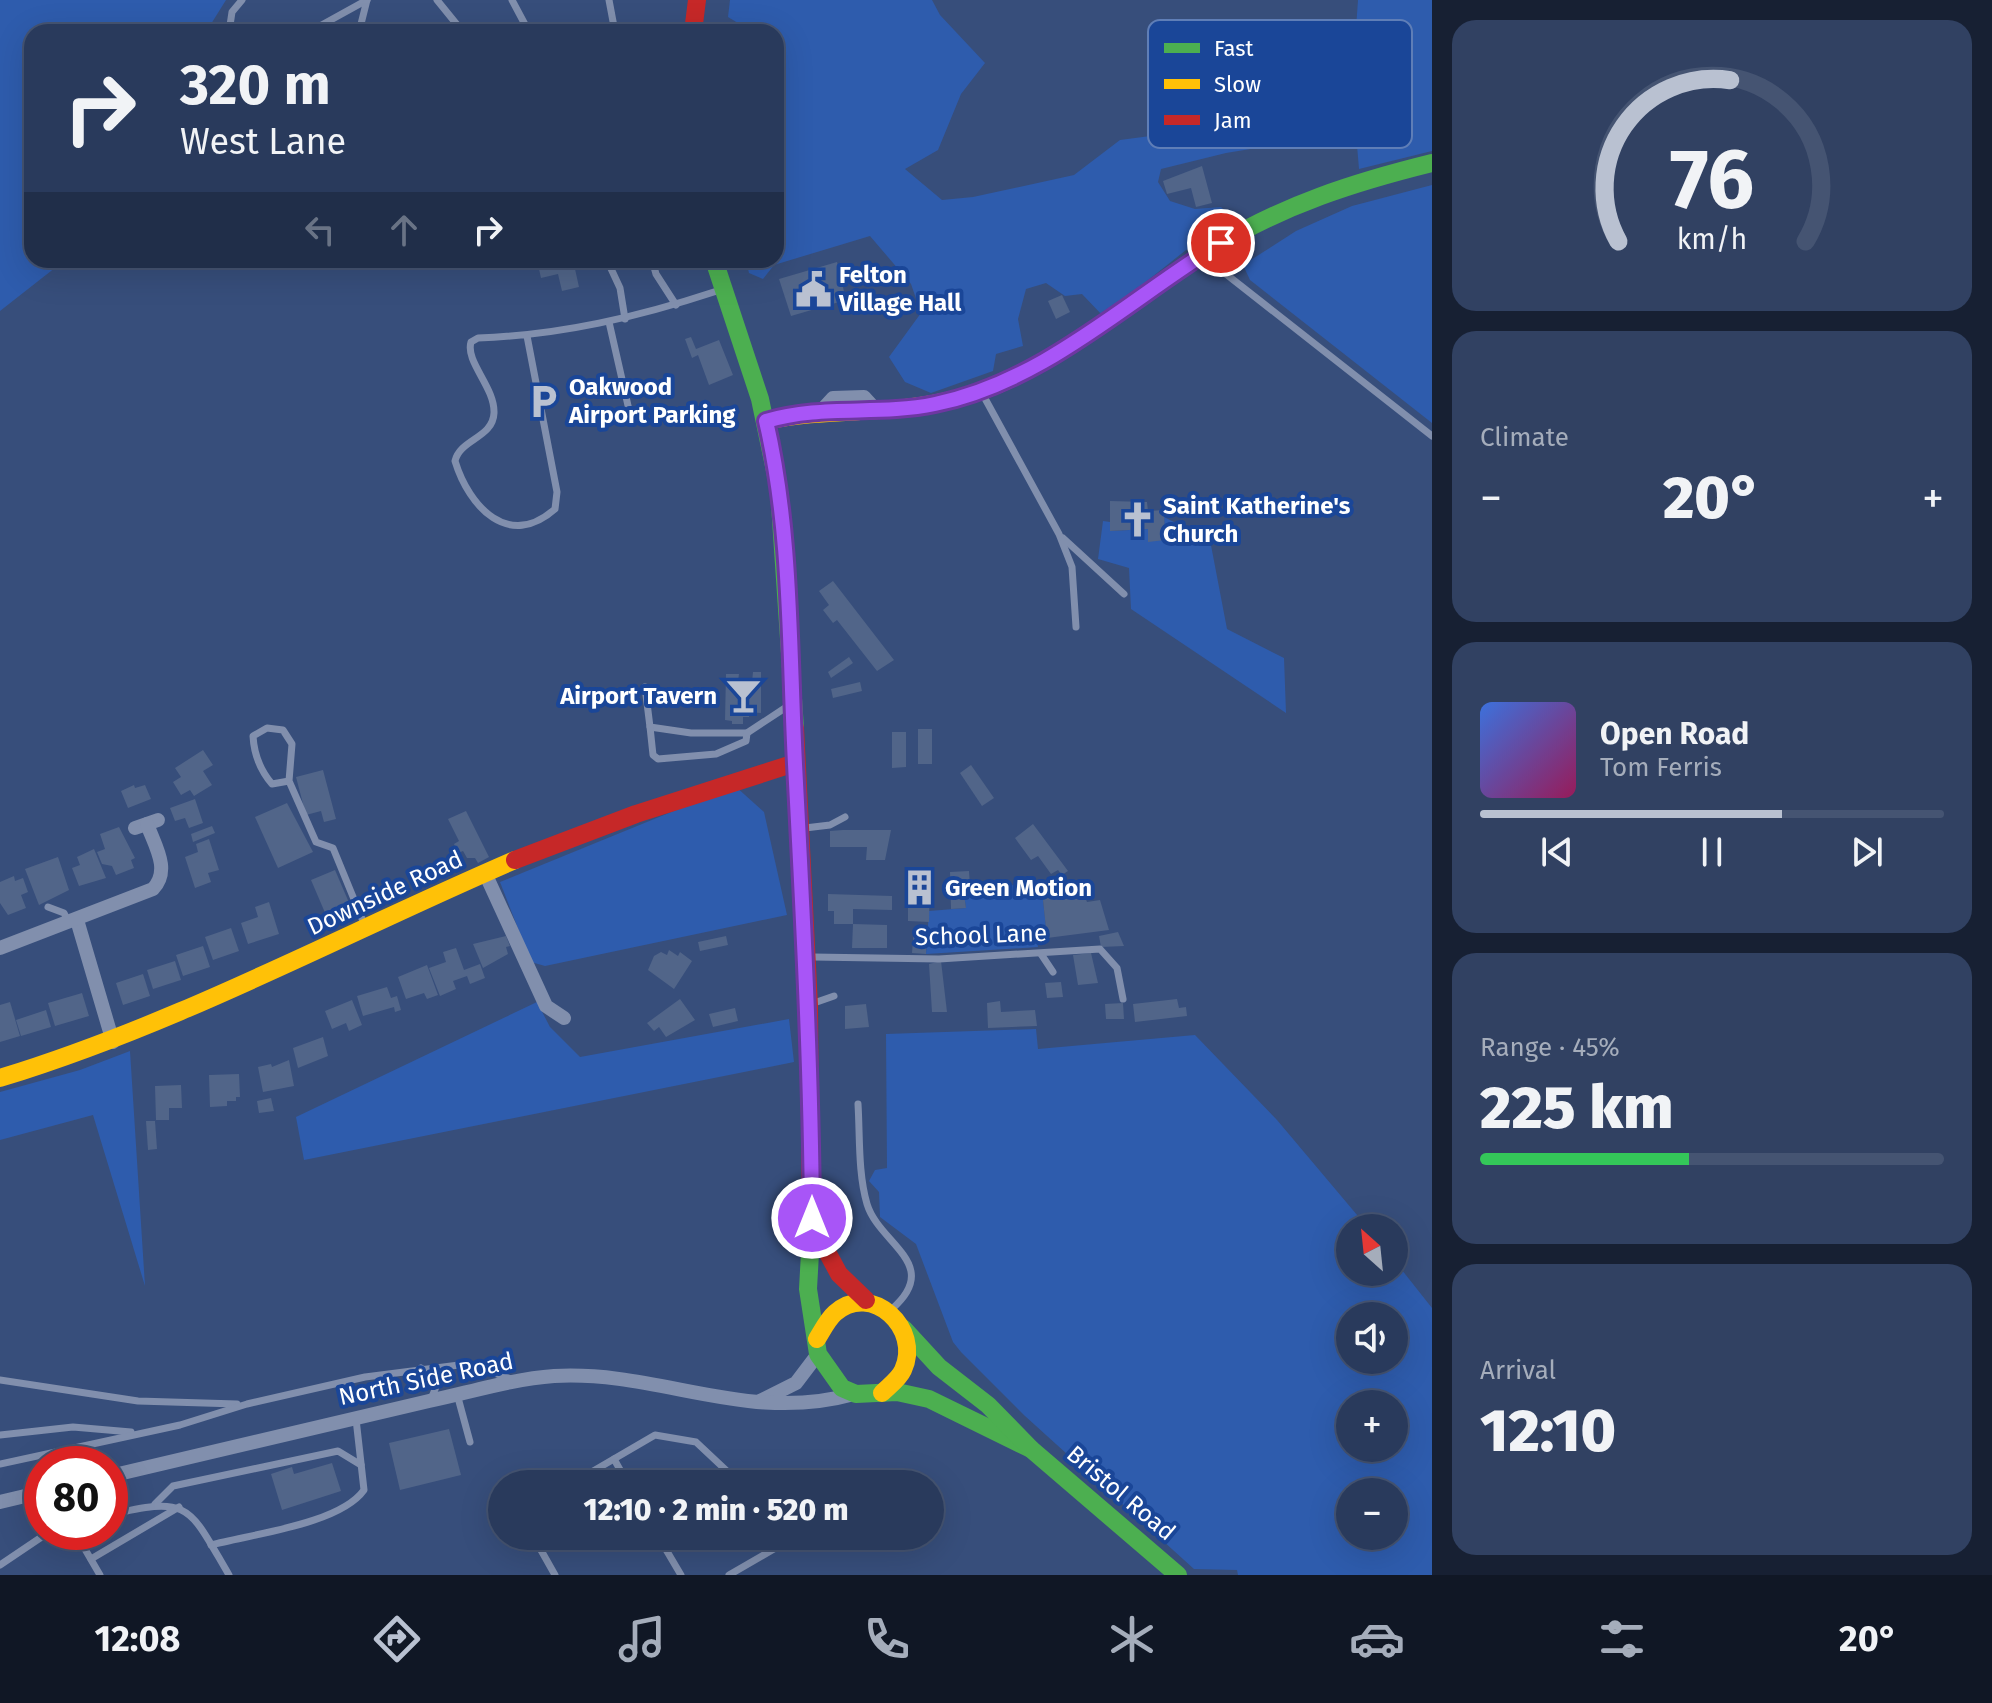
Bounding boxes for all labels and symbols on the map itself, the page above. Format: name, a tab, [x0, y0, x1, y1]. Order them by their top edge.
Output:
legend	[1148, 20, 1412, 148]
text: Fast	[1214, 35, 1254, 62]
text: Slow	[1214, 71, 1261, 98]
text: Jam	[1214, 107, 1252, 134]
pin	[1187, 209, 1255, 277]
place label: Felton Village Hall	[838, 261, 962, 317]
public building icon: Felton Village Hall	[794, 270, 832, 308]
place label: Oakwood Airport Parking	[568, 373, 736, 429]
parking icon: Oakwood Airport Parking	[524, 382, 562, 420]
place label: Saint Katherine's Church	[1163, 492, 1351, 548]
church icon: Saint Katherine's Church	[1118, 501, 1156, 539]
bar icon: Airport Tavern	[724, 677, 762, 715]
place label: Airport Tavern	[559, 682, 717, 710]
street label: Downside Road	[303, 845, 467, 941]
building icon: Green Motion	[900, 869, 938, 907]
place label: Green Motion	[945, 874, 1092, 902]
street label: School Lane	[915, 919, 1047, 951]
position arrow	[770, 1176, 854, 1260]
north arrow	[1336, 1214, 1408, 1286]
street label: North Side Road	[336, 1347, 516, 1411]
street label: Bristol Road	[1061, 1440, 1181, 1546]
speed limit sign: 80	[24, 1446, 128, 1550]

